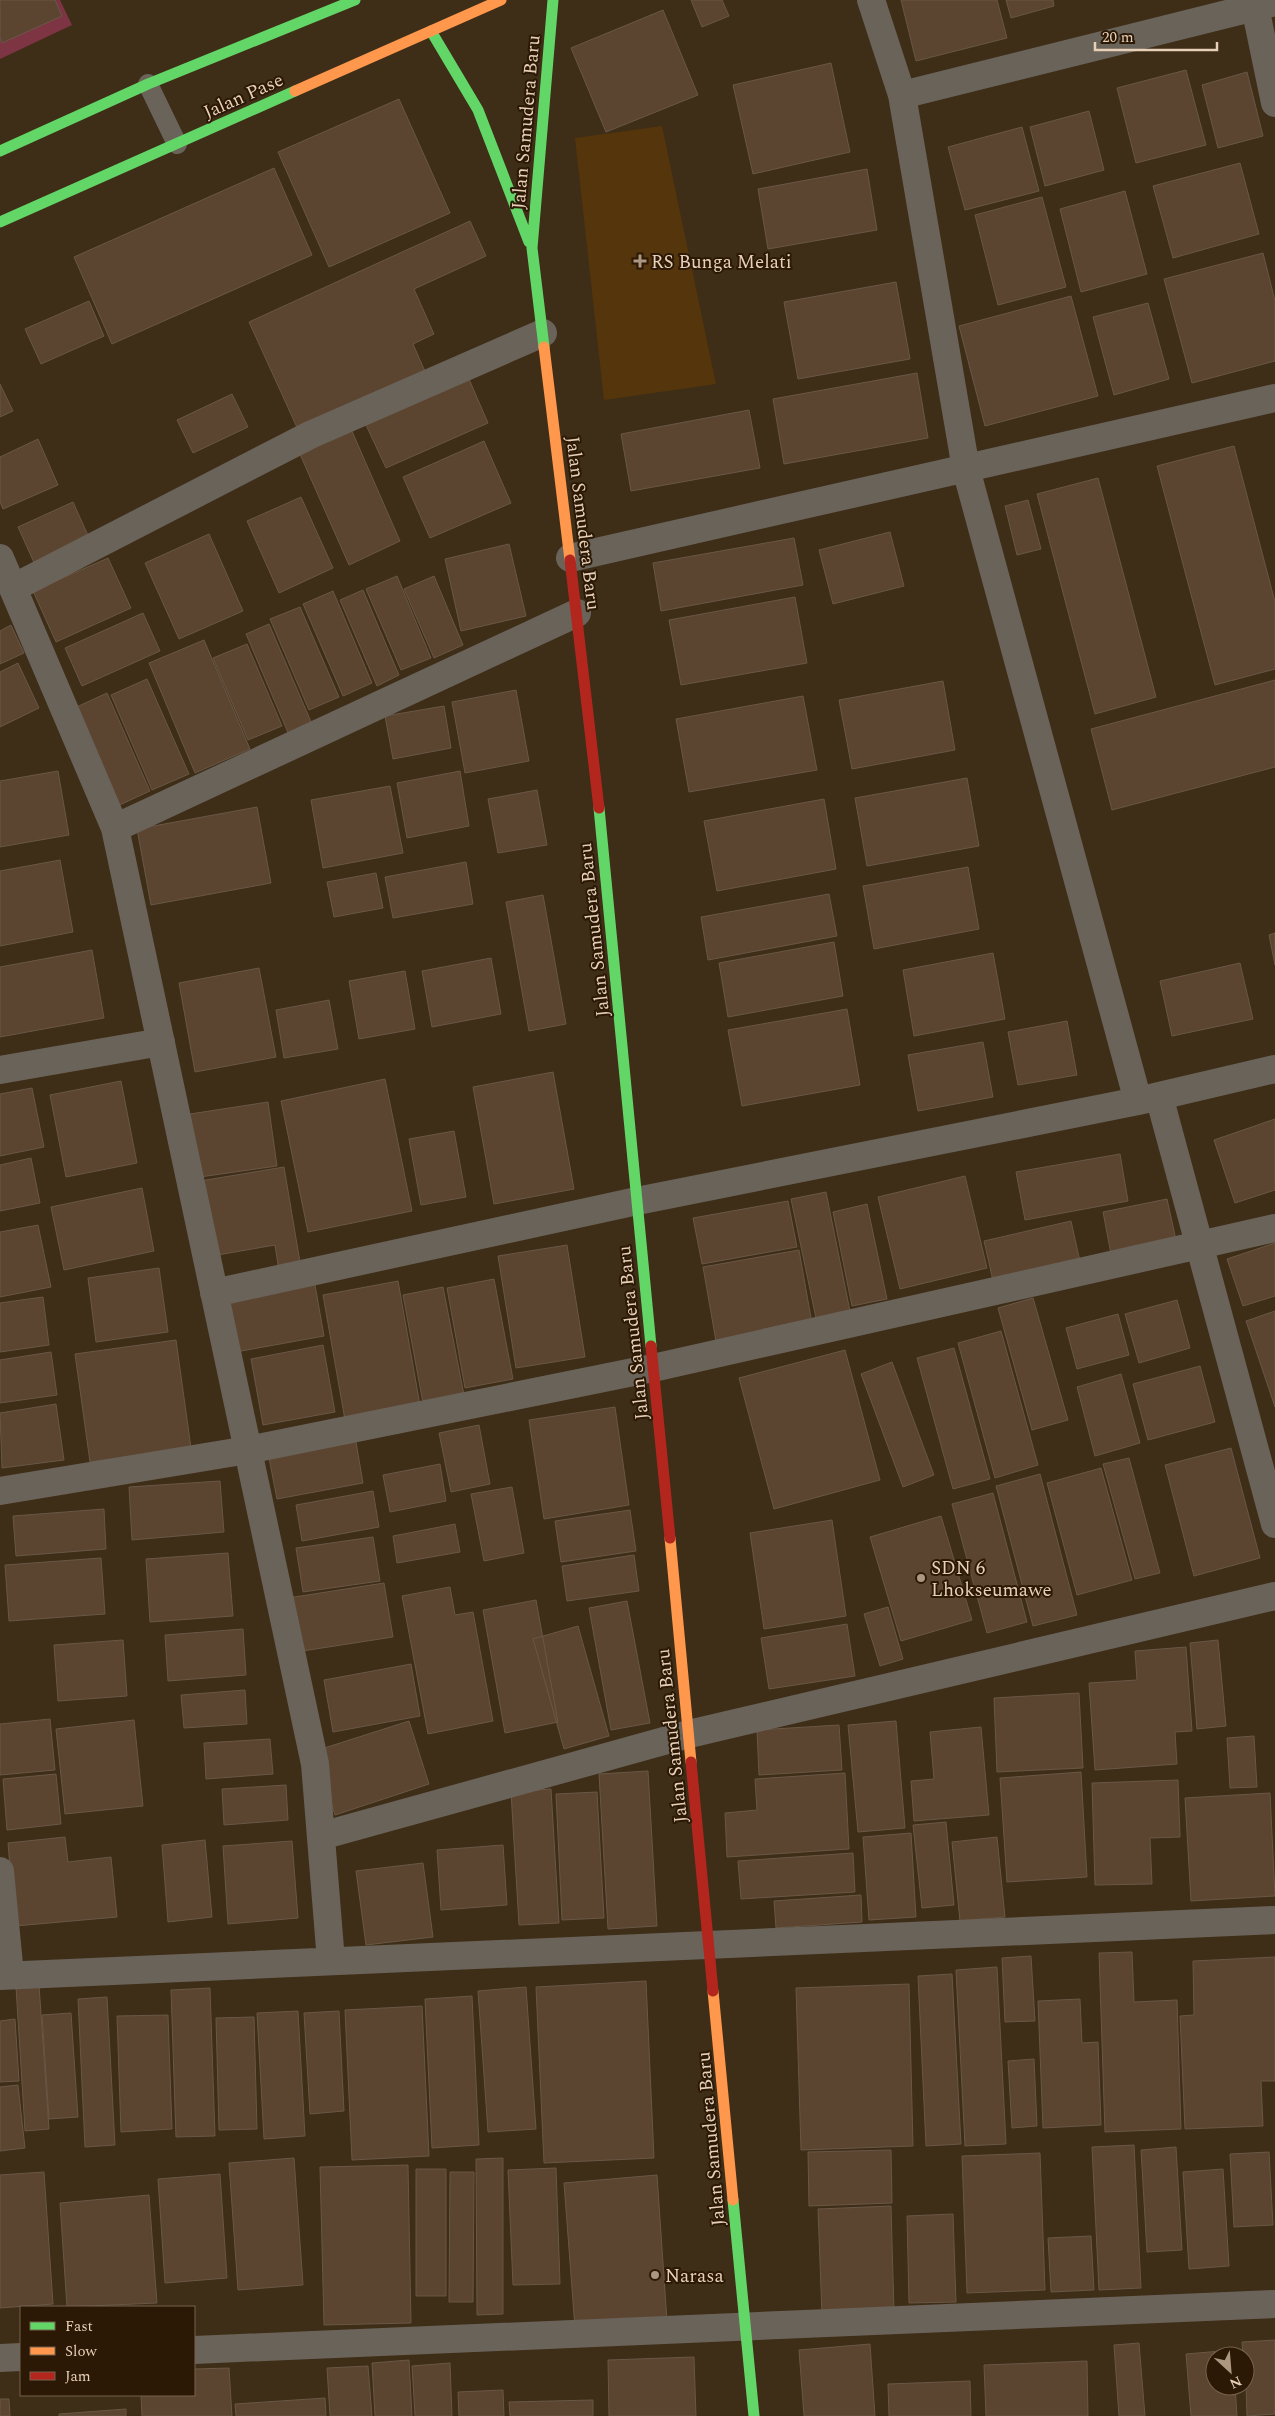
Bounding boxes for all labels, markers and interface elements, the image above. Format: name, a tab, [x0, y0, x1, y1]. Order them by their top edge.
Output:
scale bar	[1095, 20, 1218, 52]
text: 20 m	[1102, 26, 1134, 49]
street label: Jalan Samudera Baru	[504, 33, 549, 211]
street label: Jalan Pase	[199, 66, 288, 127]
place label: RS Bunga Melati	[651, 248, 792, 277]
marker: RS Bunga Melati	[633, 254, 647, 268]
street label: Jalan Samudera Baru	[557, 435, 608, 612]
street label: Jalan Samudera Baru	[571, 841, 618, 1018]
street label: Jalan Samudera Baru	[610, 1244, 657, 1421]
place label: SDN 6 Lhokseumawe	[931, 1554, 1052, 1605]
marker: SDN 6 Lhokseumawe	[915, 1572, 927, 1584]
street label: Jalan Samudera Baru	[649, 1647, 696, 1824]
street label: Jalan Samudera Baru	[689, 2050, 734, 2227]
place label: Narasa	[665, 2262, 725, 2291]
marker: Narasa	[649, 2269, 661, 2281]
legend	[20, 2306, 195, 2396]
text: Fast	[65, 2315, 93, 2338]
text: Slow	[65, 2340, 97, 2363]
north arrow	[1205, 2346, 1255, 2396]
text: Jam	[65, 2365, 91, 2388]
text: N	[1226, 2370, 1245, 2394]

